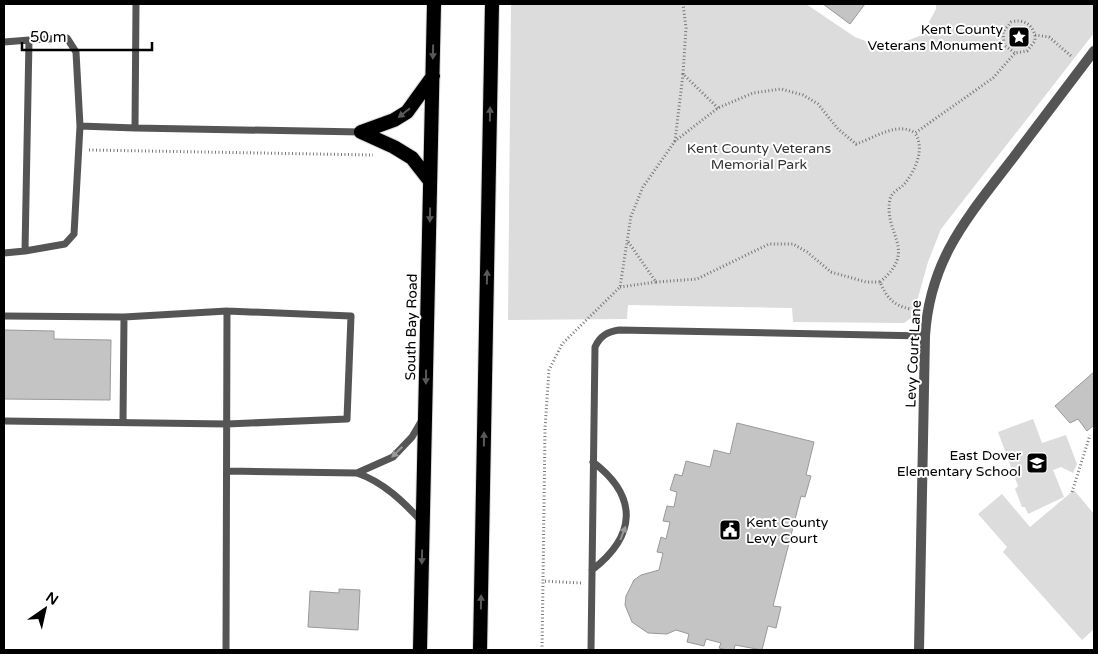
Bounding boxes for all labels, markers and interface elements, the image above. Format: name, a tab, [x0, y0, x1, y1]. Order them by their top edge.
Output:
scale bar	[22, 20, 152, 52]
place label: Kent County Veterans Monument	[868, 21, 1004, 54]
place icon: Kent County Veterans Monument	[1007, 25, 1031, 49]
text: 50 m	[30, 28, 67, 46]
one-way arrow	[429, 45, 437, 61]
one-way arrow	[487, 106, 495, 122]
one-way arrow	[398, 108, 411, 119]
park label: Kent County Veterans Memorial Park	[687, 140, 832, 173]
one-way arrow	[425, 207, 433, 223]
one-way arrow	[484, 268, 492, 284]
street label: South Bay Road	[402, 273, 421, 381]
street label: Levy Court Lane	[902, 300, 925, 408]
one-way arrow	[422, 370, 430, 386]
one-way arrow	[480, 431, 488, 447]
one-way arrow	[392, 446, 404, 458]
place label: East Dover Elementary School	[897, 447, 1022, 480]
school or university icon: East Dover Elementary School	[1025, 451, 1049, 475]
place label: Kent County Levy Court	[746, 514, 829, 547]
public building icon: Kent County Levy Court	[718, 518, 742, 542]
one-way arrow	[619, 526, 627, 540]
one-way arrow	[418, 550, 426, 566]
north arrow	[20, 584, 70, 634]
text: N	[43, 588, 61, 609]
one-way arrow	[477, 593, 485, 609]

